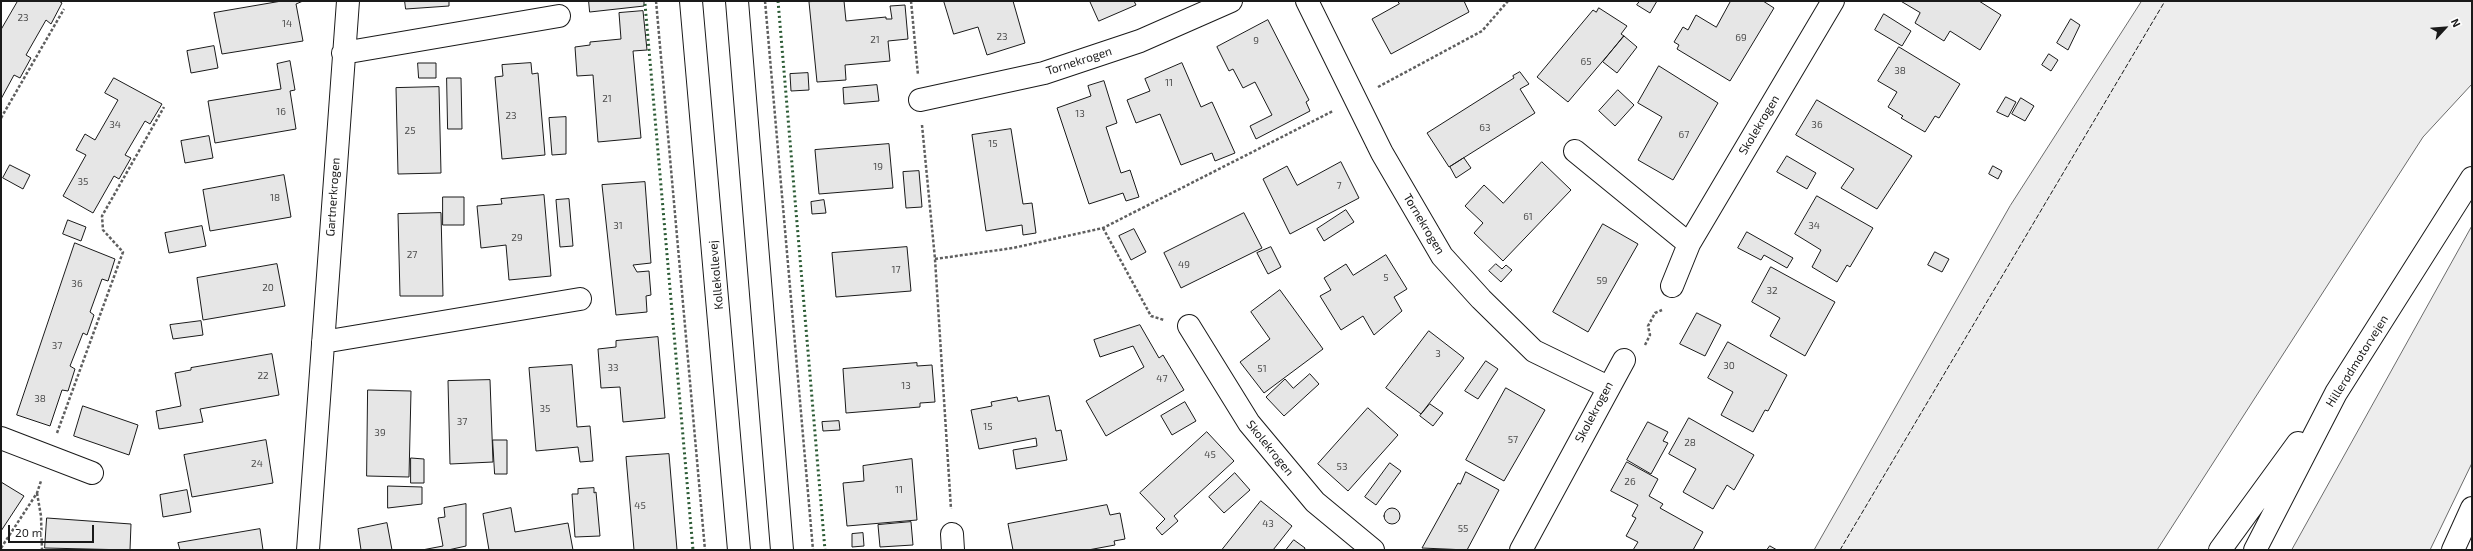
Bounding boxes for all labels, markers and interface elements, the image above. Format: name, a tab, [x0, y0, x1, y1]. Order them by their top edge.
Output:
north arrow	[2425, 8, 2465, 48]
house number: 23	[17, 12, 29, 24]
text: N	[2449, 16, 2464, 29]
house number: 14	[282, 18, 292, 30]
house number: 23	[996, 31, 1008, 43]
house number: 69	[1735, 32, 1747, 44]
house number: 21	[870, 34, 880, 46]
house number: 9	[1253, 35, 1259, 47]
street label: Tornekrogen	[1044, 44, 1114, 78]
house number: 65	[1580, 56, 1592, 68]
house number: 38	[1894, 65, 1906, 77]
house number: 11	[1165, 77, 1173, 89]
house number: 21	[602, 93, 612, 105]
street label: Skolekrogen	[1736, 93, 1782, 157]
house number: 16	[276, 106, 286, 118]
house number: 13	[1075, 108, 1085, 120]
house number: 23	[505, 110, 517, 122]
house number: 34	[109, 119, 121, 131]
house number: 36	[1811, 119, 1823, 131]
house number: 63	[1479, 122, 1491, 134]
house number: 25	[405, 125, 415, 137]
house number: 67	[1679, 129, 1689, 141]
house number: 15	[988, 138, 998, 150]
street label: Gartnerkrogen	[323, 157, 343, 237]
house number: 19	[873, 161, 883, 173]
house number: 35	[78, 176, 88, 188]
house number: 7	[1336, 180, 1342, 192]
street label: Tornekrogen	[1400, 191, 1448, 257]
house number: 18	[270, 192, 280, 204]
house number: 61	[1523, 211, 1533, 223]
house number: 31	[613, 220, 623, 232]
house number: 34	[1808, 220, 1820, 232]
house number: 29	[511, 232, 523, 244]
street label: Kollekollevej	[706, 240, 726, 310]
house number: 27	[407, 249, 417, 261]
house number: 49	[1178, 259, 1190, 271]
house number: 17	[891, 264, 901, 276]
house number: 5	[1383, 272, 1389, 284]
house number: 59	[1596, 275, 1608, 287]
house number: 36	[71, 278, 83, 290]
house number: 20	[262, 282, 274, 294]
house number: 32	[1766, 285, 1778, 297]
street label: Hillerødmotorvejen	[2323, 312, 2391, 410]
house number: 37	[52, 340, 62, 352]
house number: 3	[1435, 348, 1441, 360]
house number: 30	[1723, 360, 1735, 372]
house number: 33	[607, 362, 619, 374]
house number: 51	[1257, 363, 1267, 375]
house number: 22	[257, 370, 269, 382]
house number: 47	[1156, 373, 1168, 385]
street label: Skolekrogen	[1572, 379, 1616, 445]
house number: 13	[901, 380, 911, 392]
house number: 38	[34, 393, 46, 405]
house number: 35	[540, 403, 550, 415]
house number: 37	[457, 416, 467, 428]
street label: Skolekrogen	[1243, 417, 1297, 479]
house number: 15	[983, 421, 993, 433]
house number: 39	[374, 427, 386, 439]
house number: 57	[1508, 434, 1518, 446]
house number: 28	[1684, 437, 1696, 449]
house number: 45	[1204, 449, 1216, 461]
house number: 24	[251, 458, 263, 470]
house number: 53	[1337, 461, 1347, 473]
house number: 26	[1624, 476, 1636, 488]
house number: 11	[895, 484, 903, 496]
house number: 45	[634, 500, 646, 512]
scale bar	[10, 517, 96, 543]
house number: 43	[1262, 518, 1274, 530]
house number: 55	[1458, 523, 1468, 535]
text: 20 m	[15, 525, 42, 539]

